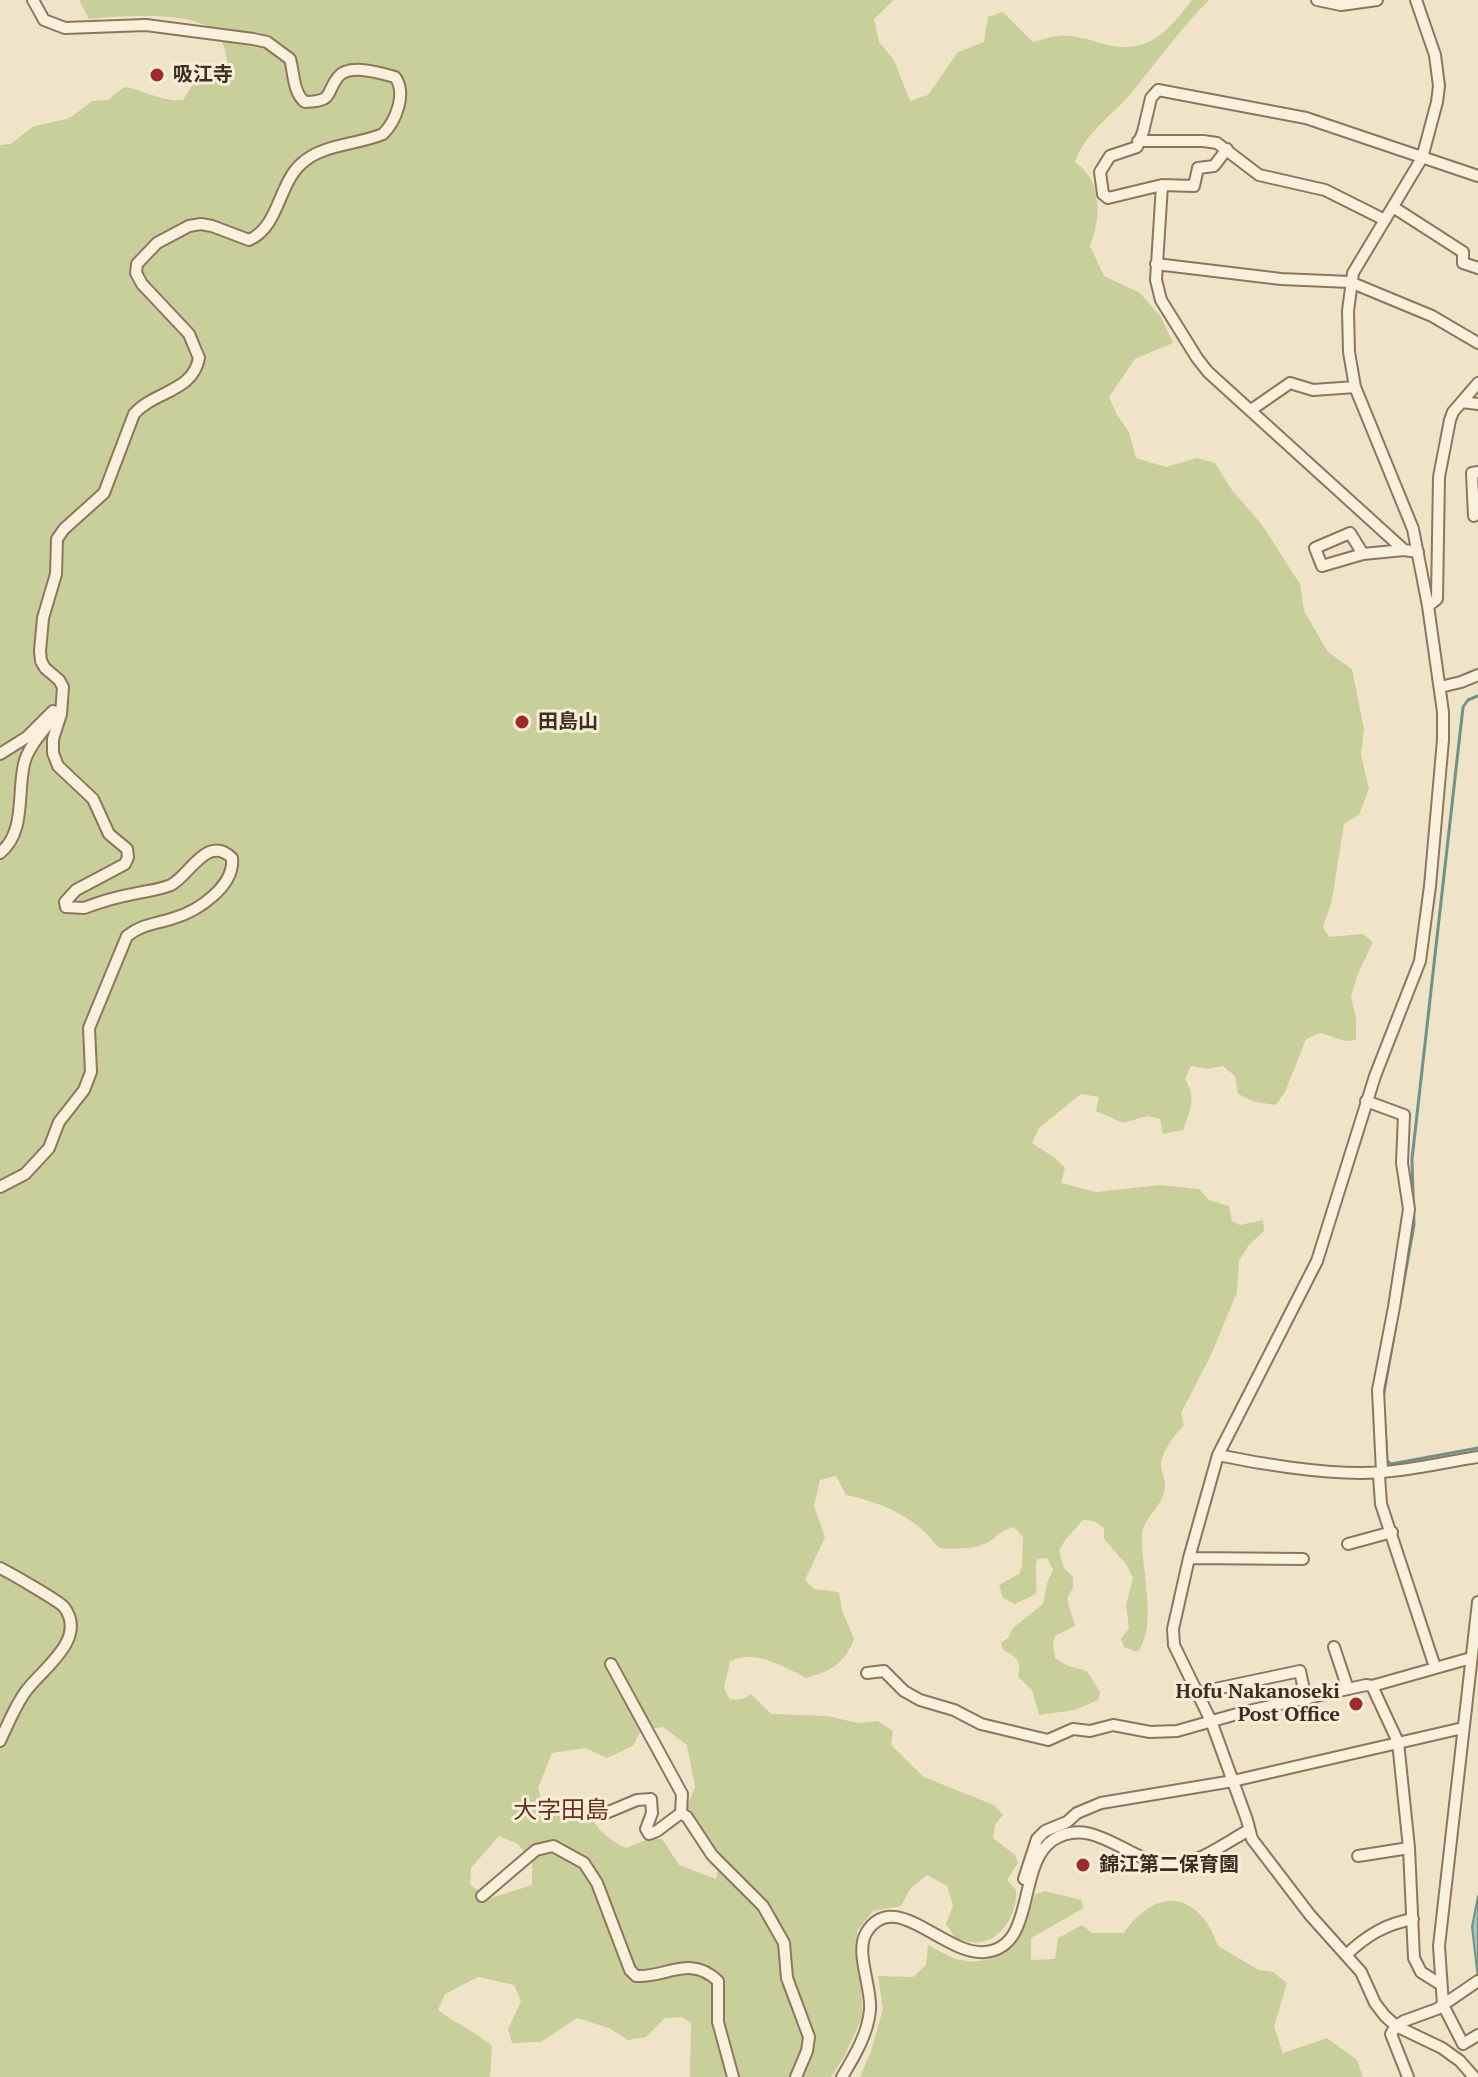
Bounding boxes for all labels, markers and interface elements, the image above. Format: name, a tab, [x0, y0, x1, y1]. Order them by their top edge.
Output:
place label: 吸江寺	[173, 63, 233, 87]
marker: 吸江寺	[148, 66, 166, 84]
place label: 田島山	[538, 710, 598, 734]
marker: 田島山	[513, 713, 531, 731]
place label: Hofu Nakanoseki Post Office	[1176, 1680, 1340, 1727]
marker: Hofu Nakanoseki Post Office	[1347, 1695, 1365, 1713]
district label: 大字田島	[513, 1797, 609, 1825]
place label: 錦江第二保育園	[1099, 1853, 1239, 1877]
marker: 錦江第二保育園	[1074, 1856, 1092, 1874]

